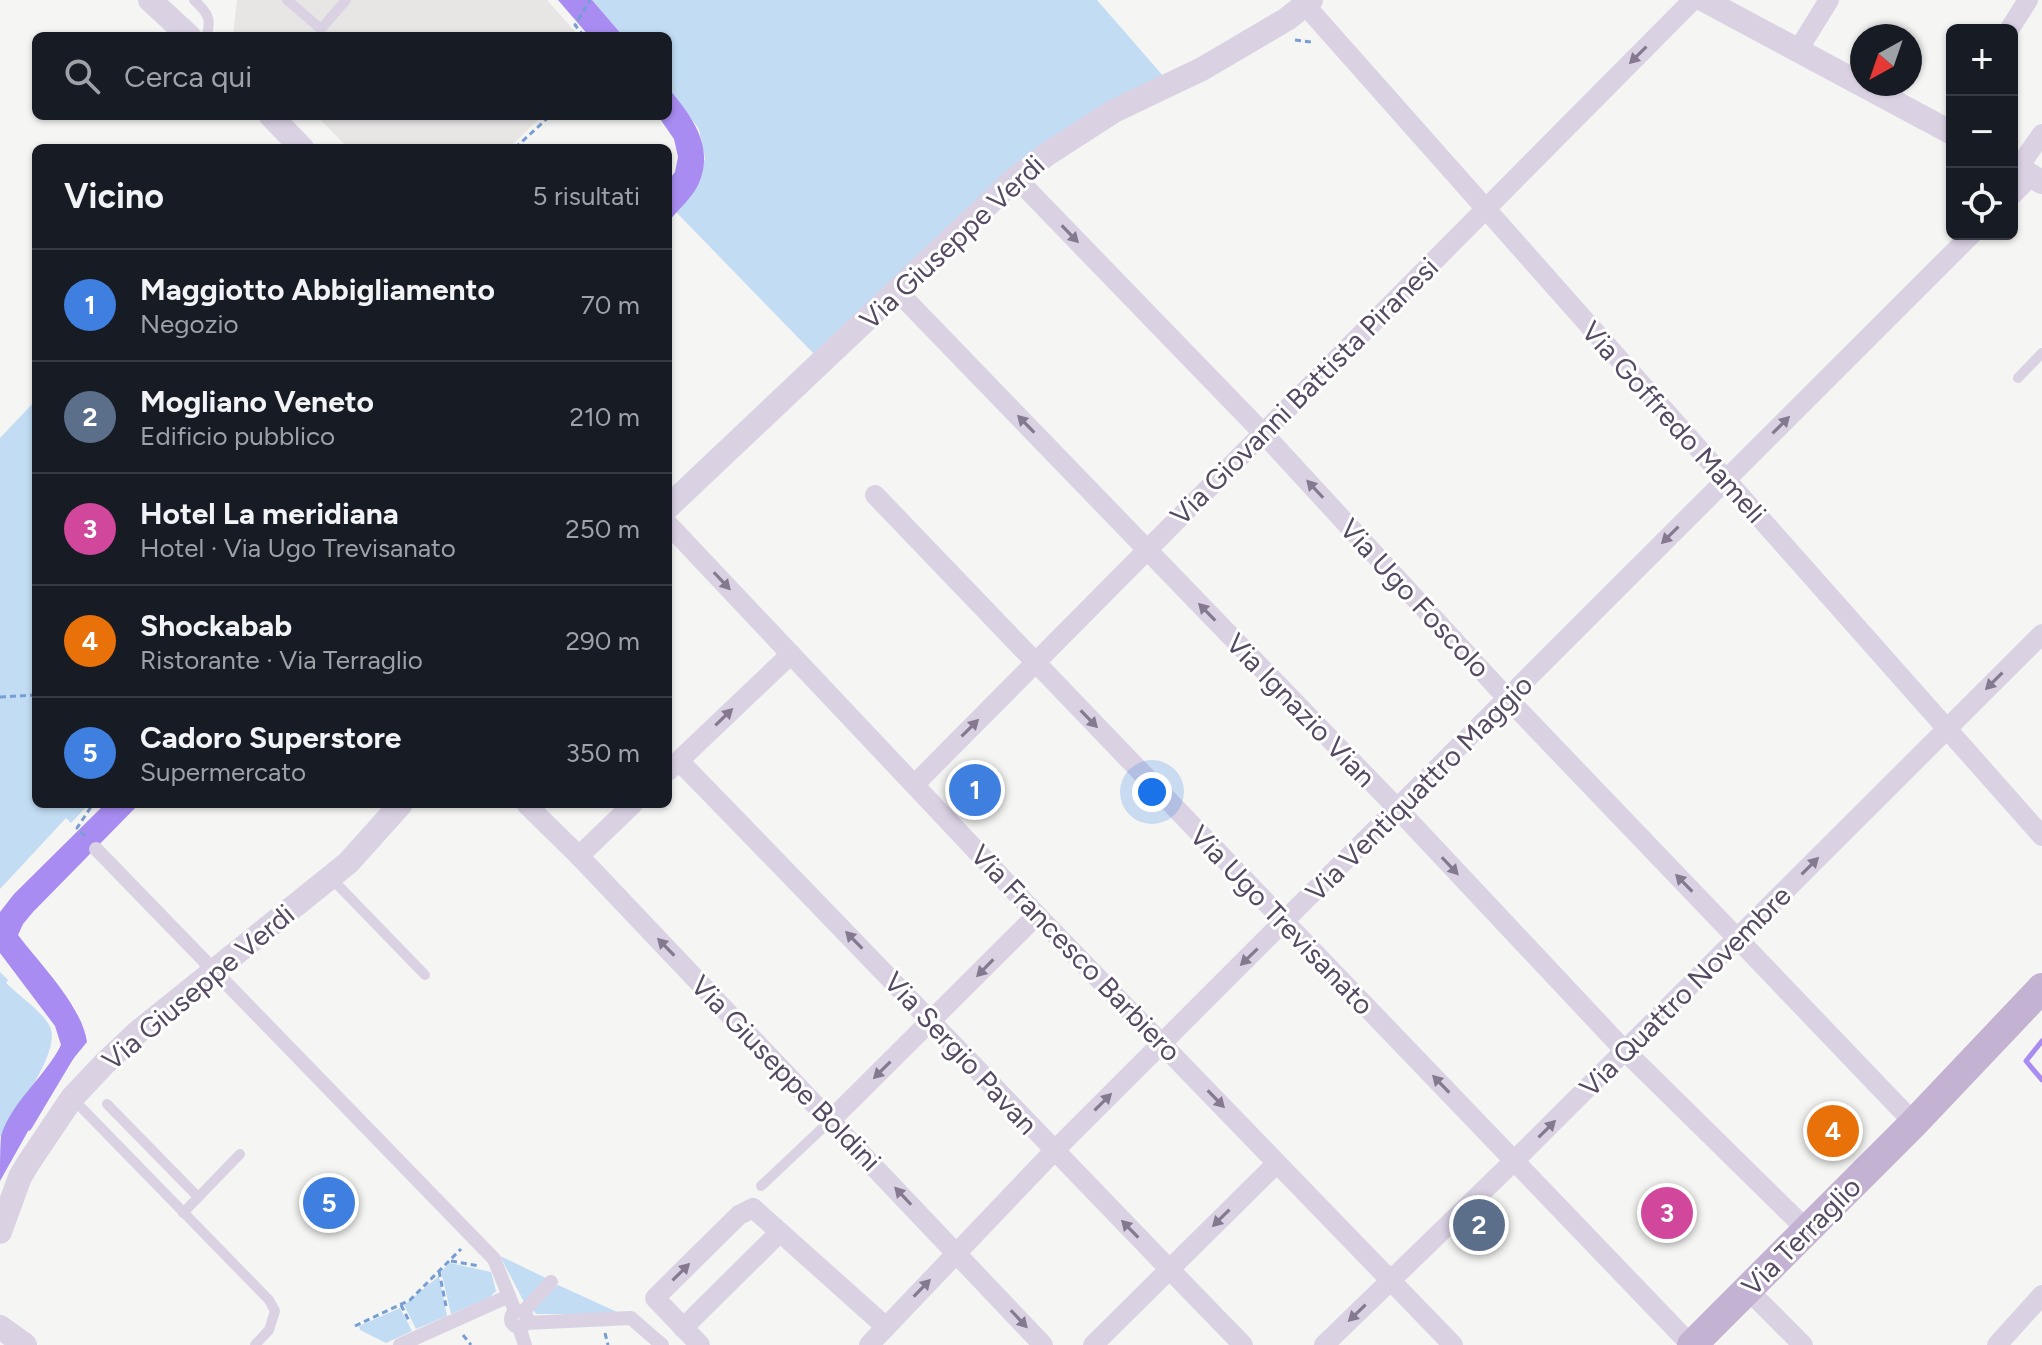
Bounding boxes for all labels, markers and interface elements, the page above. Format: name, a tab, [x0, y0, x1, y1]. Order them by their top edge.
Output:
north arrow	[1850, 24, 1922, 96]
map controls	[1946, 24, 2018, 240]
button: +	[1946, 24, 2018, 96]
search box	[32, 32, 672, 120]
one-way arrow	[1629, 45, 1648, 64]
icon: search	[60, 54, 104, 98]
text: Cerca qui	[124, 58, 252, 95]
button: −	[1946, 96, 2018, 168]
street label: Via Giuseppe Verdi	[853, 148, 1051, 336]
button: locate	[1946, 168, 2018, 240]
text: Vicino	[64, 176, 164, 217]
text: 5 risultati	[533, 180, 640, 212]
one-way arrow	[1060, 224, 1079, 243]
street label: Via Giovanni Battista Piranesi	[1163, 250, 1445, 532]
text: Maggiotto Abbigliamento	[140, 271, 495, 308]
text: 1	[85, 289, 95, 321]
text: 70 m	[581, 289, 640, 321]
text: Negozio	[140, 308, 239, 340]
street label: Via Goffredo Mameli	[1575, 314, 1773, 530]
text: Mogliano Veneto	[140, 383, 374, 420]
text: 2	[82, 401, 98, 433]
text: 210 m	[570, 401, 640, 433]
one-way arrow	[1018, 415, 1036, 434]
one-way arrow	[1771, 416, 1790, 435]
text: Edificio pubblico	[140, 420, 335, 452]
one-way arrow	[1306, 480, 1324, 499]
text: Hotel La meridiana	[140, 495, 399, 532]
street label: Via Ugo Foscolo	[1333, 512, 1497, 684]
text: 3	[83, 513, 97, 545]
text: 250 m	[565, 513, 640, 545]
one-way arrow	[1661, 525, 1680, 544]
text: Hotel · Via Ugo Trevisanato	[140, 532, 456, 564]
one-way arrow	[712, 571, 730, 590]
one-way arrow	[1198, 602, 1216, 621]
text: Shockabab	[140, 607, 292, 644]
text: 4	[82, 625, 98, 657]
text: 290 m	[566, 625, 640, 657]
street label: Via Ignazio Vian	[1219, 626, 1383, 794]
text: Ristorante · Via Terraglio	[140, 644, 423, 676]
street label: Via Ventiquattro Maggio	[1298, 667, 1540, 909]
one-way arrow	[1985, 671, 2004, 690]
one-way arrow	[715, 709, 734, 727]
one-way arrow	[1080, 709, 1098, 728]
text: Cadoro Superstore	[140, 719, 401, 756]
one-way arrow	[960, 720, 979, 738]
text: 5	[82, 737, 98, 769]
text: 350 m	[566, 737, 640, 769]
text: Supermercato	[140, 756, 306, 788]
pin: 1	[949, 760, 1001, 820]
your location	[1132, 772, 1172, 812]
street label: Via Ugo Trevisanato	[1183, 818, 1381, 1022]
street label: Via Francesco Barbiero	[964, 838, 1188, 1068]
one-way arrow	[1440, 857, 1458, 876]
one-way arrow	[1801, 857, 1819, 876]
one-way arrow	[1676, 874, 1694, 893]
street label: Via Quattro Novembre	[1572, 878, 1798, 1104]
street label: Via Giuseppe Verdi	[95, 897, 301, 1077]
one-way arrow	[845, 931, 863, 950]
one-way arrow	[657, 938, 676, 957]
one-way arrow	[1240, 948, 1259, 966]
one-way arrow	[977, 958, 995, 977]
street label: Via Sergio Pavan	[877, 965, 1045, 1141]
street label: Via Giuseppe Boldini	[684, 968, 888, 1178]
one-way arrow	[873, 1060, 892, 1079]
one-way arrow	[1433, 1075, 1451, 1094]
one-way arrow	[1207, 1090, 1225, 1109]
one-way arrow	[1093, 1093, 1112, 1112]
pin: 4	[1807, 1101, 1859, 1161]
one-way arrow	[1537, 1120, 1556, 1138]
street label: Via Terraglio	[1734, 1169, 1868, 1303]
pin: 5	[303, 1173, 355, 1233]
pin: 3	[1641, 1183, 1693, 1243]
one-way arrow	[895, 1187, 913, 1206]
pin: 2	[1453, 1195, 1505, 1255]
one-way arrow	[1213, 1208, 1231, 1227]
one-way arrow	[1121, 1220, 1139, 1239]
one-way arrow	[671, 1263, 690, 1282]
one-way arrow	[913, 1279, 931, 1298]
one-way arrow	[1348, 1303, 1367, 1322]
one-way arrow	[1010, 1309, 1028, 1328]

